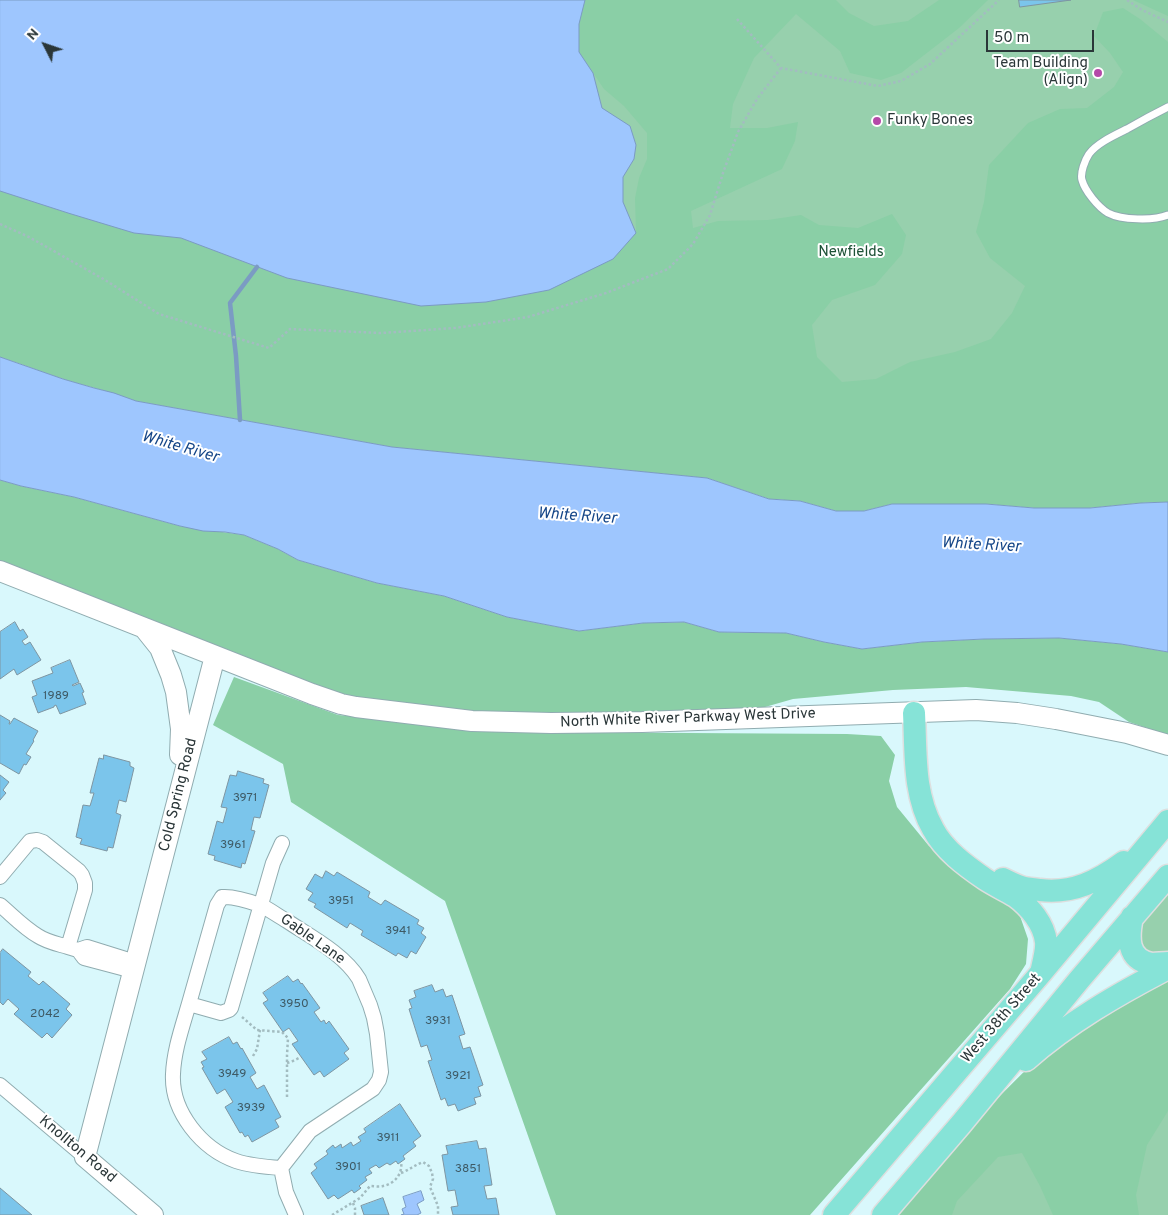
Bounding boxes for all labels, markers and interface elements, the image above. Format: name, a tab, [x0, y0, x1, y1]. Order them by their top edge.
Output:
north arrow	[20, 20, 70, 70]
scale bar	[988, 20, 1096, 52]
text: N	[24, 25, 43, 44]
text: 50 m	[994, 29, 1029, 48]
place label: Team Building (Align)	[993, 55, 1088, 90]
marker: Team Building (Align)	[1092, 67, 1104, 79]
place label: Funky Bones	[887, 112, 973, 130]
marker: Funky Bones	[871, 115, 883, 127]
park label: Newfields	[818, 244, 884, 262]
water label: White River	[139, 428, 221, 468]
water label: White River	[537, 505, 617, 529]
water label: White River	[941, 534, 1021, 558]
house number: 1989	[43, 690, 69, 704]
street label: North White River Parkway West Drive	[560, 706, 816, 732]
street label: Cold Spring Road	[156, 736, 202, 854]
house number: 3971	[233, 792, 257, 806]
house number: 3961	[220, 839, 246, 853]
house number: 3951	[328, 895, 354, 909]
street label: Gable Lane	[276, 911, 348, 969]
house number: 3941	[385, 925, 411, 939]
street label: West 38th Street	[958, 971, 1046, 1067]
house number: 3950	[279, 998, 309, 1012]
house number: 2042	[30, 1008, 60, 1022]
house number: 3931	[425, 1015, 451, 1029]
house number: 3949	[218, 1068, 246, 1082]
house number: 3921	[445, 1070, 471, 1084]
house number: 3939	[237, 1102, 265, 1116]
street label: Knollton Road	[35, 1112, 119, 1188]
house number: 3911	[376, 1132, 400, 1146]
house number: 3901	[335, 1161, 361, 1175]
house number: 3851	[455, 1163, 481, 1177]

